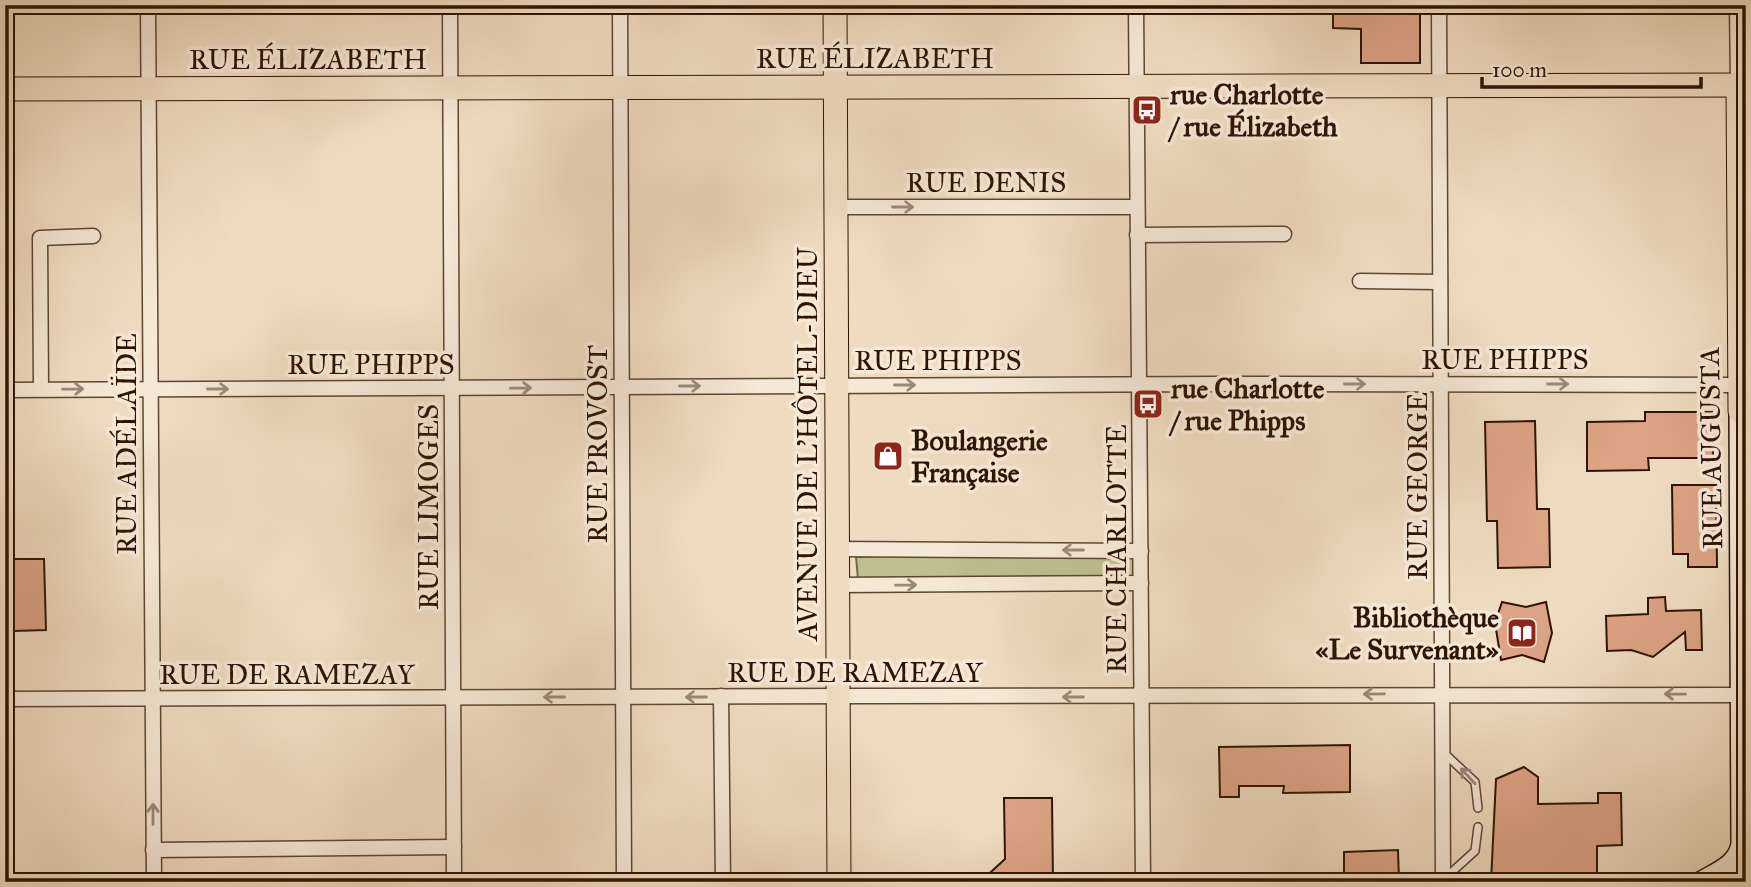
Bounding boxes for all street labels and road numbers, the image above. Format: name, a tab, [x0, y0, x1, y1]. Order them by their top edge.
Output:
street label: RUE ÉLIZABETH	[756, 41, 994, 76]
street label: RUE ÉLIZABETH	[189, 42, 427, 77]
street label: RUE DENIS	[906, 165, 1066, 200]
street label: AVENUE DE L'HÔTEL-DIEU	[790, 246, 825, 642]
street label: RUE ADÉLAÏDE	[109, 333, 144, 555]
street label: RUE PHIPPS	[1421, 342, 1589, 377]
street label: RUE PHIPPS	[854, 343, 1022, 378]
street label: RUE PROVOST	[580, 345, 615, 543]
street label: RUE AUGUSTA	[1692, 346, 1730, 550]
street label: RUE PHIPPS	[287, 347, 455, 382]
street label: RUE GEORGE	[1400, 392, 1435, 580]
street label: RUE LIMOGES	[411, 404, 446, 610]
street label: RUE CHARLOTTE	[1099, 424, 1134, 674]
street label: RUE DE RAMEZAY	[727, 655, 984, 690]
street label: RUE DE RAMEZAY	[159, 657, 416, 692]

